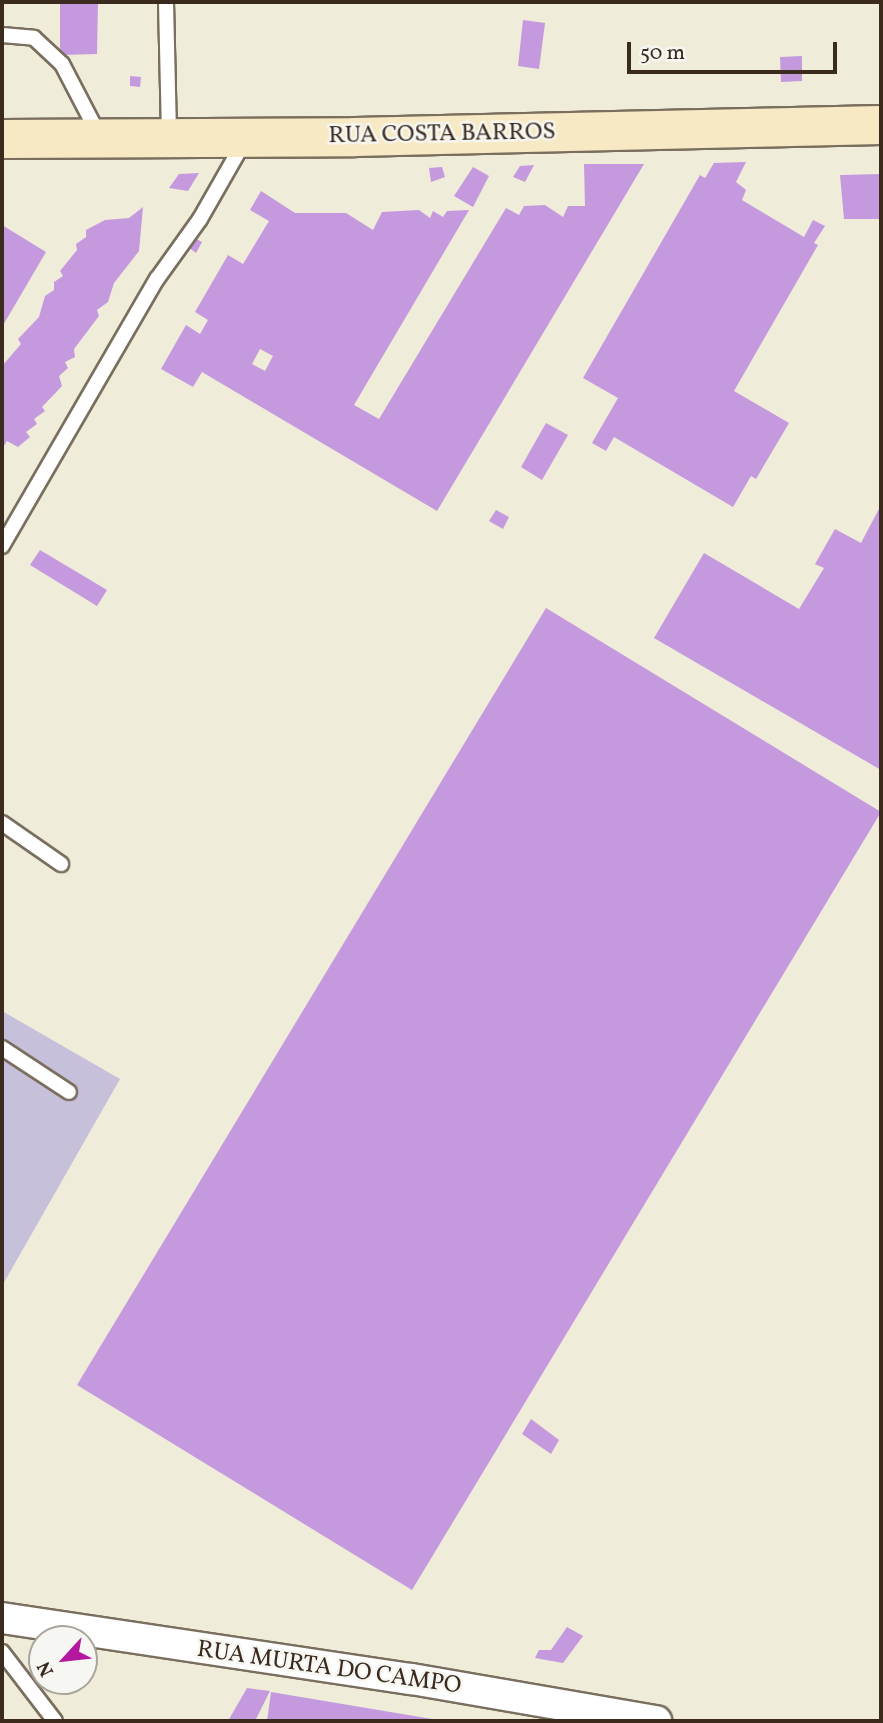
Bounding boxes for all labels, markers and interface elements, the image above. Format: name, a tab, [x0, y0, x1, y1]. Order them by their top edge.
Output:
scale bar	[631, 28, 841, 72]
text: 50 m	[640, 39, 685, 68]
street label: RUA COSTA BARROS	[328, 119, 556, 151]
north arrow	[28, 1625, 98, 1695]
street label: RUA MURTA DO CAMPO	[195, 1636, 463, 1702]
text: N	[31, 1657, 61, 1681]

